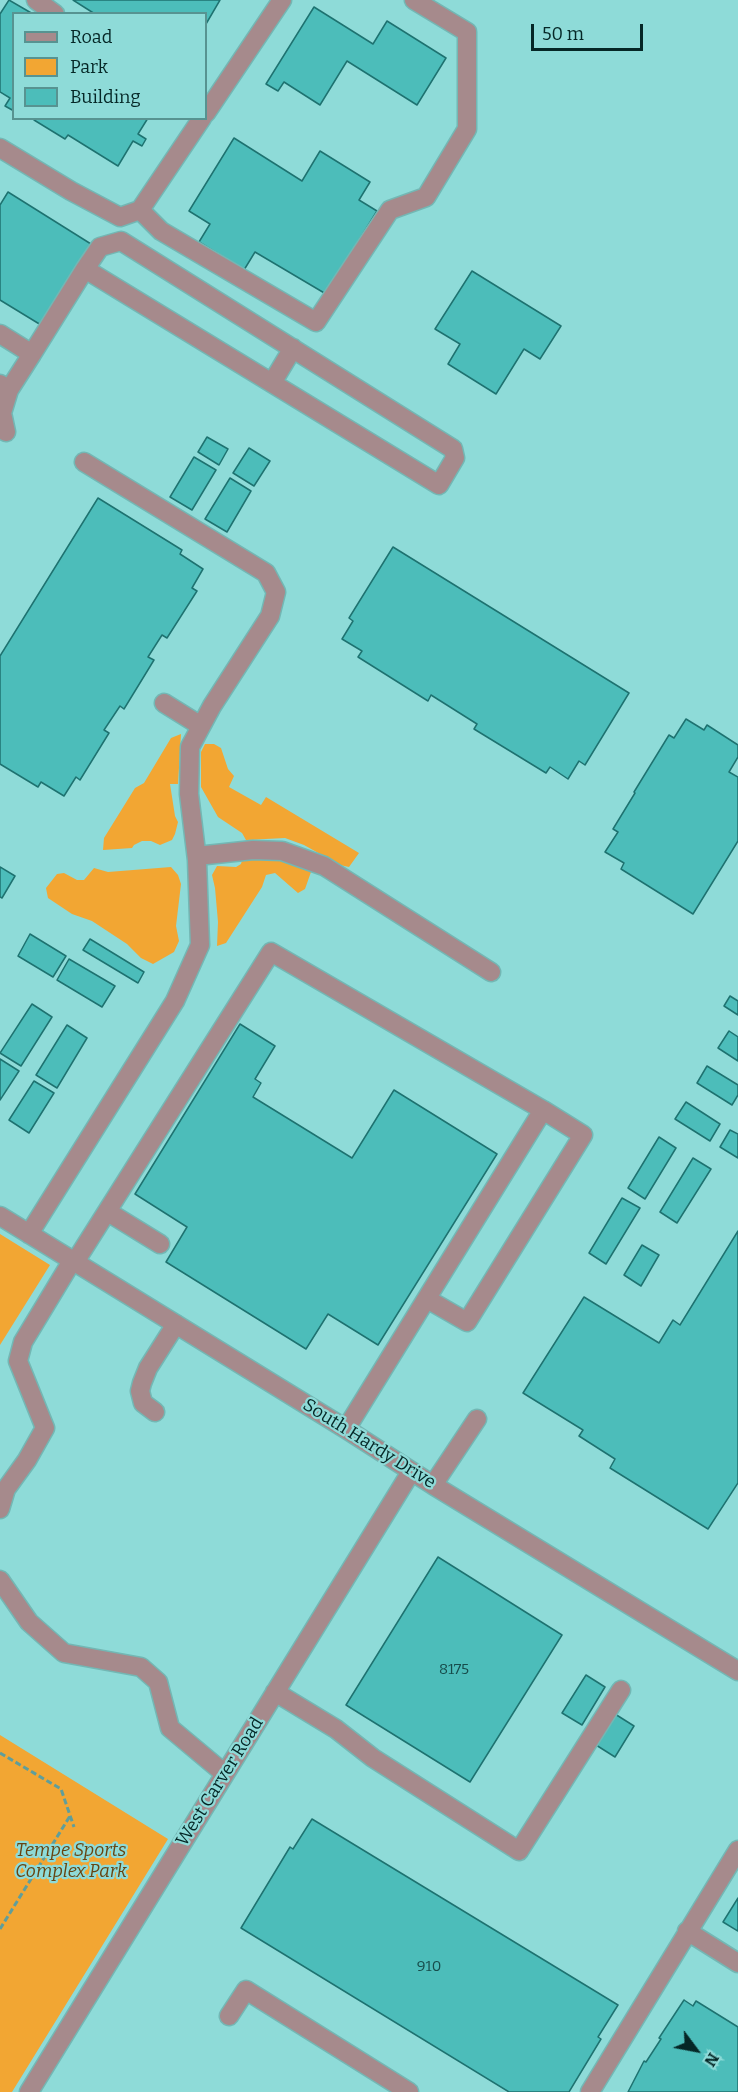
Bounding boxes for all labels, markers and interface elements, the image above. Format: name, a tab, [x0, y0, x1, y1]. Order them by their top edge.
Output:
legend	[12, 12, 207, 120]
scale bar	[534, 12, 646, 50]
text: 50 m	[542, 23, 584, 45]
text: Road	[70, 26, 112, 48]
text: Park	[70, 56, 108, 78]
text: Building	[70, 86, 141, 108]
street label: South Hardy Drive	[299, 1394, 439, 1494]
house number: 8175	[439, 1661, 469, 1679]
street label: West Carver Road	[172, 1714, 268, 1850]
park label: Tempe Sports Complex Park	[15, 1840, 127, 1882]
house number: 910	[417, 1958, 441, 1976]
north arrow	[666, 2020, 726, 2080]
text: N	[700, 2050, 723, 2070]

